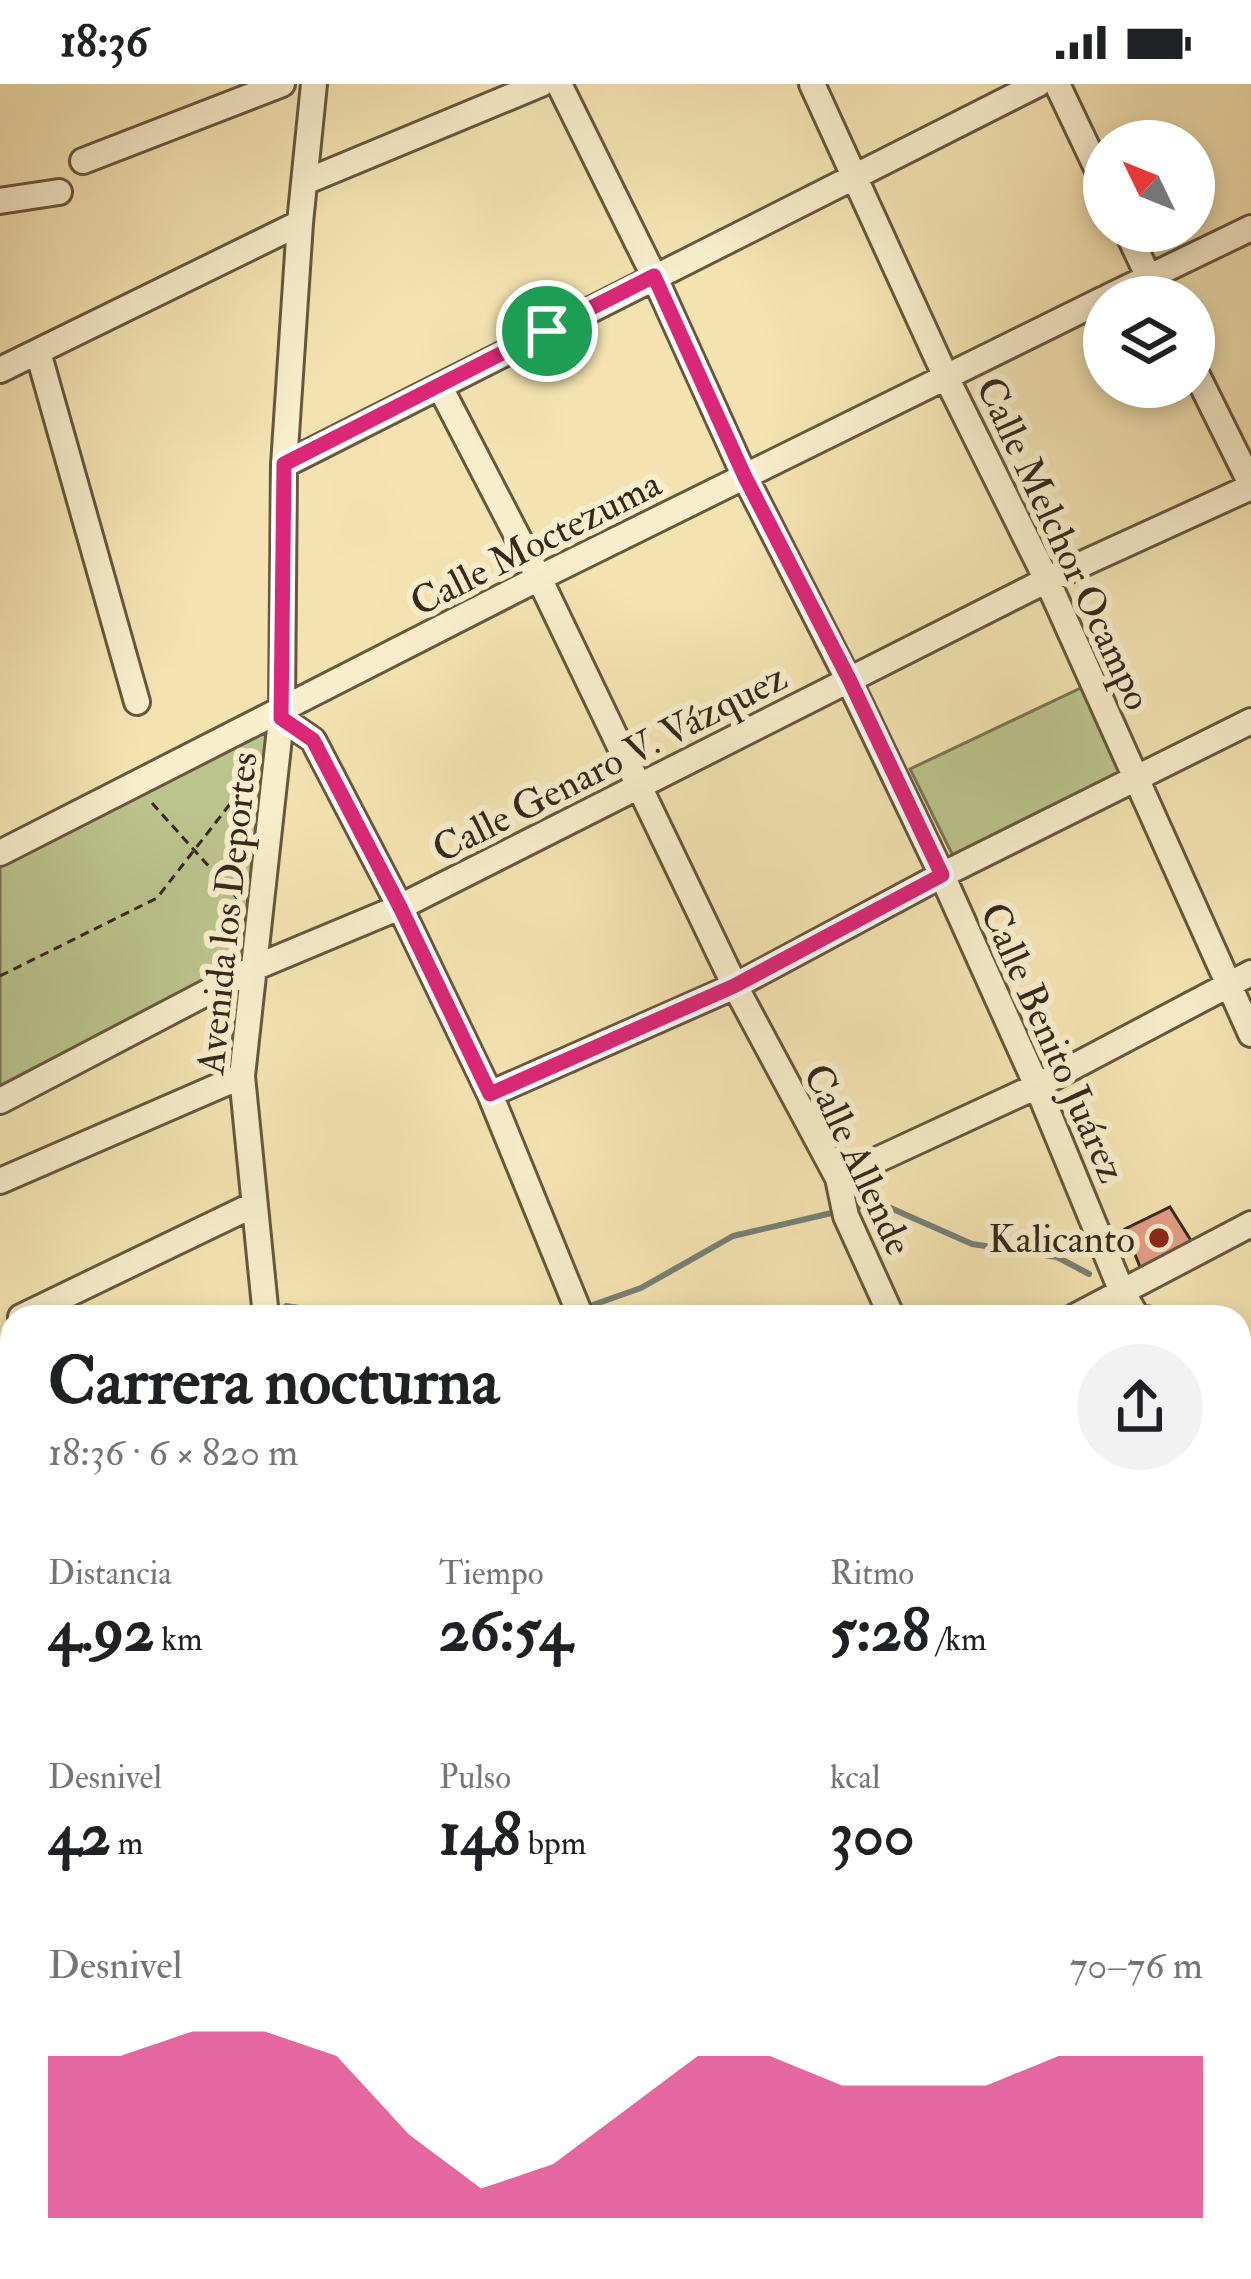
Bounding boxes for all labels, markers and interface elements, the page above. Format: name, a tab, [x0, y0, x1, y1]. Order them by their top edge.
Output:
text: 18:36	[60, 14, 148, 70]
north arrow	[1083, 120, 1215, 252]
map controls	[1083, 120, 1215, 408]
button: layers	[1083, 276, 1215, 408]
pin	[496, 280, 598, 382]
icon: arrive	[514, 298, 580, 364]
street label: Calle Melchor Ocampo	[965, 369, 1162, 718]
street label: Calle Moctezuma	[402, 459, 670, 627]
street label: Calle Genaro V. Vázquez	[424, 653, 795, 874]
street label: Avenida los Deportes	[186, 750, 269, 1078]
street label: Calle Benito Juárez	[969, 895, 1136, 1190]
street label: Calle Allende	[792, 1056, 923, 1263]
place label: Kalicanto	[989, 1215, 1135, 1264]
marker: Kalicanto	[1146, 1225, 1172, 1251]
text: Carrera nocturna	[48, 1341, 499, 1424]
button: share	[1077, 1344, 1203, 1470]
text: 18:36 · 6 × 820 m	[48, 1428, 298, 1477]
text: Distancia	[48, 1553, 172, 1594]
text: Tiempo	[439, 1553, 544, 1594]
text: Ritmo	[830, 1553, 914, 1594]
text: 4.92	[48, 1594, 154, 1669]
text: 26:54	[439, 1594, 572, 1669]
text: 5:28	[830, 1594, 930, 1669]
text: km	[154, 1619, 203, 1660]
text: /km	[930, 1619, 987, 1660]
text: Desnivel	[48, 1757, 162, 1798]
text: Pulso	[439, 1757, 511, 1798]
text: kcal	[830, 1757, 881, 1798]
text: 42	[48, 1798, 111, 1873]
text: 148	[439, 1798, 521, 1873]
text: 300	[830, 1798, 915, 1873]
text: m	[111, 1823, 143, 1864]
text: bpm	[521, 1823, 586, 1864]
text: Desnivel	[48, 1941, 183, 1990]
text: 70–76 m	[1069, 1941, 1203, 1990]

